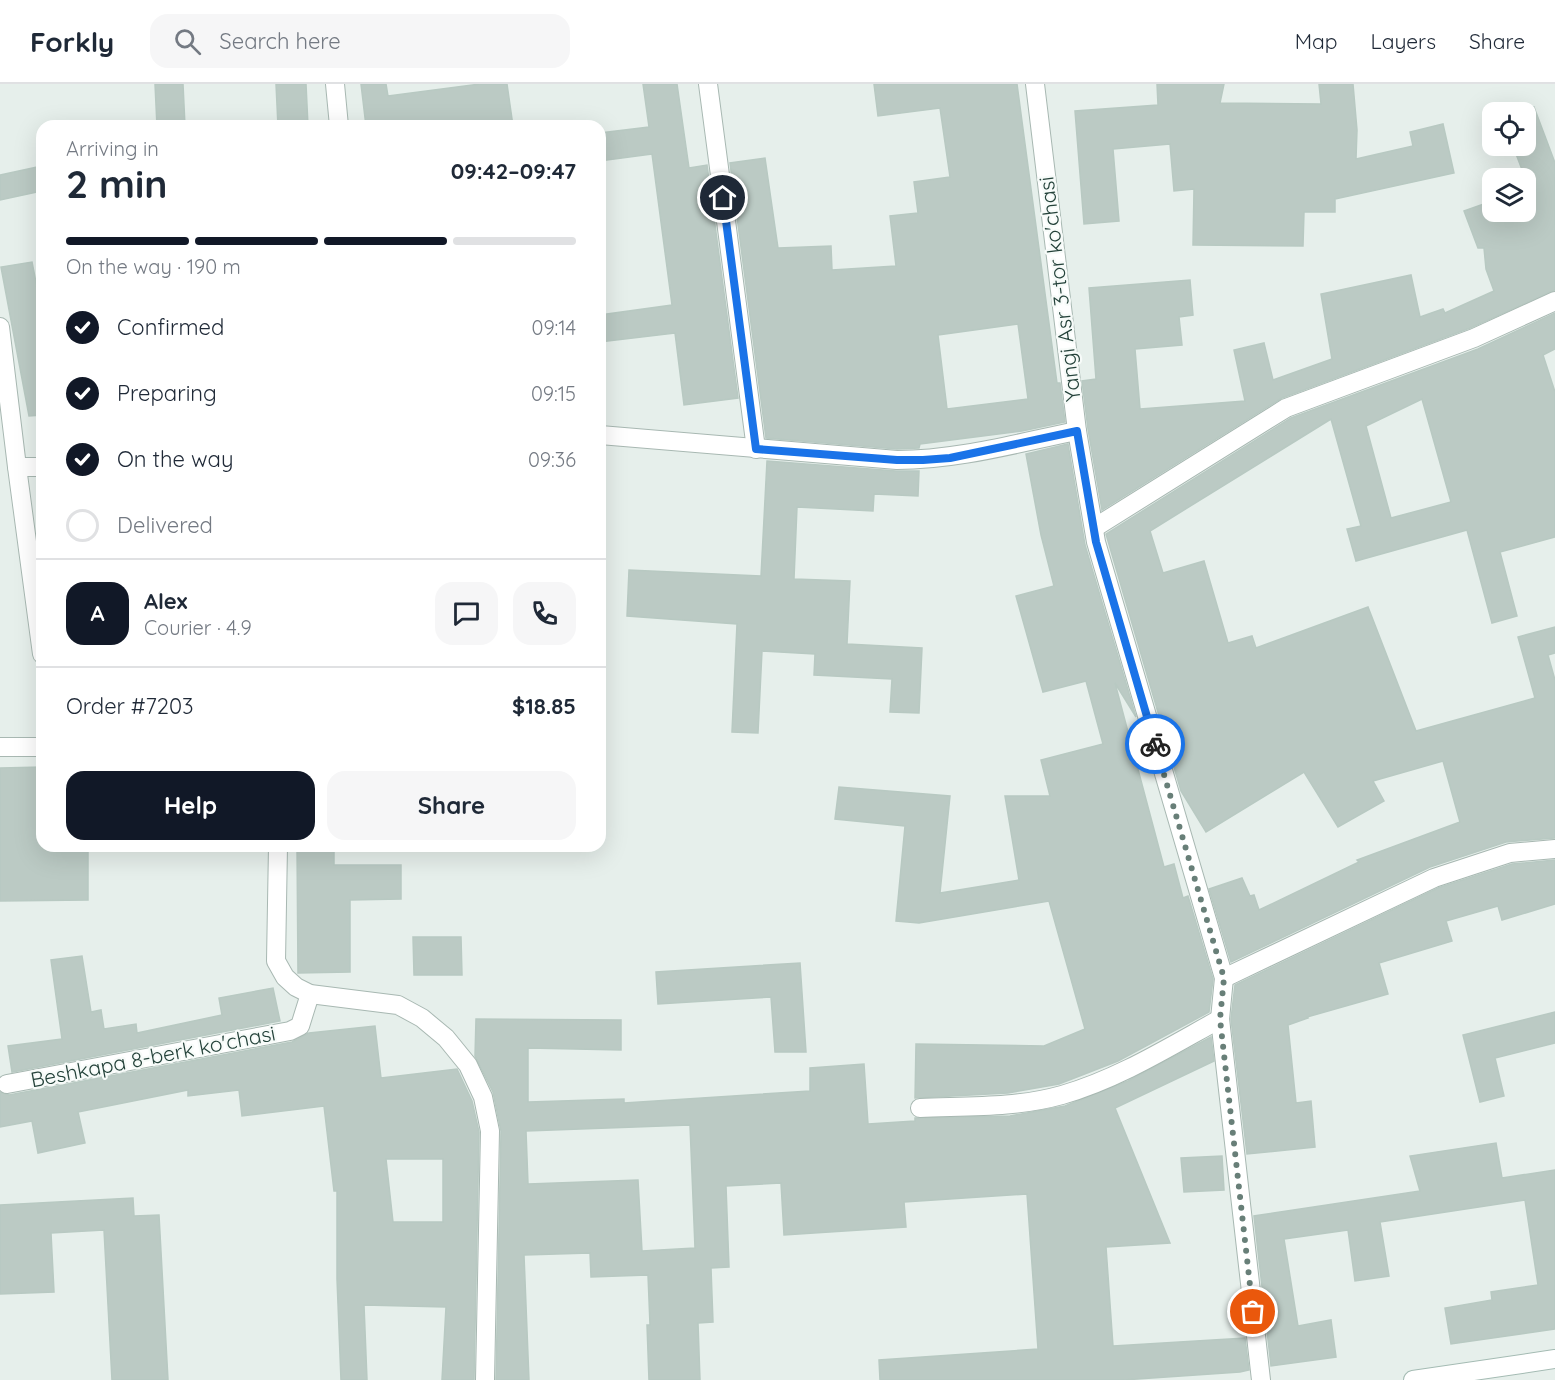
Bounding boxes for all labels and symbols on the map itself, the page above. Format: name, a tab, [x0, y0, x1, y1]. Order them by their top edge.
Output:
pin	[697, 172, 748, 223]
street label: Yangi Asr 3-tor koʼchasi	[1032, 175, 1086, 403]
courier	[1125, 714, 1185, 774]
street label: Beshkapa 8-berk koʼchasi	[28, 1020, 277, 1093]
pin	[1227, 1286, 1278, 1337]

